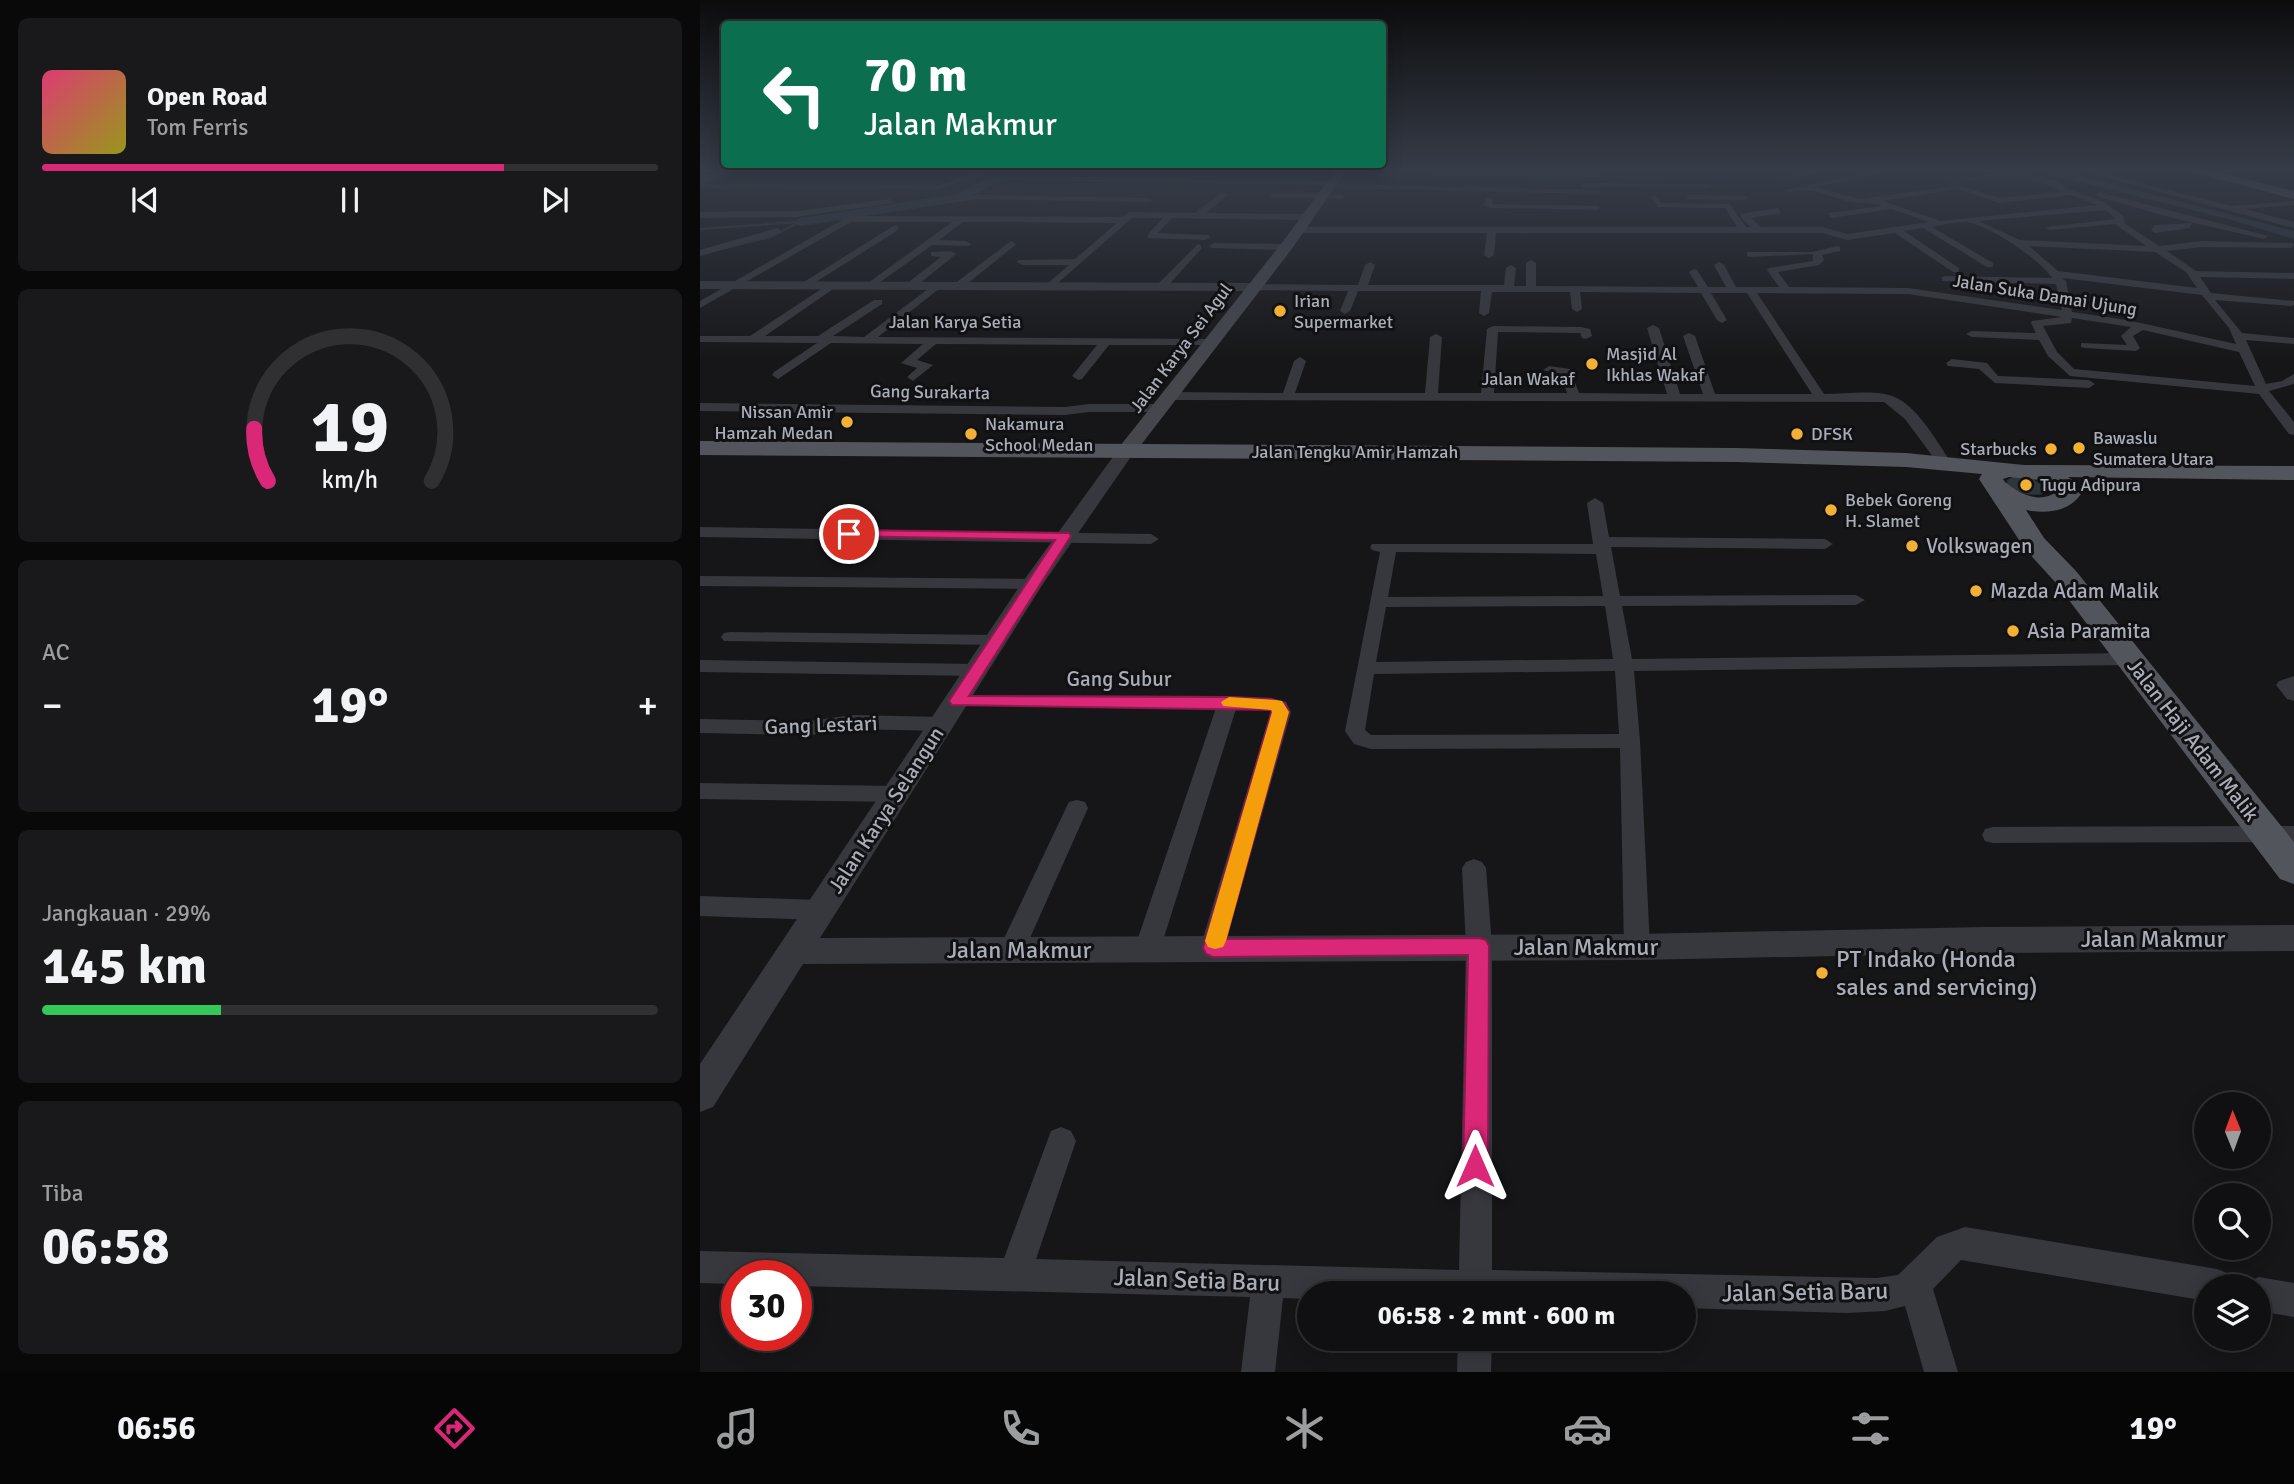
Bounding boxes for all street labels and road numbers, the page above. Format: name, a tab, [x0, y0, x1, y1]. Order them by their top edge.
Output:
street label: Jalan Suka Damai Ujung	[1951, 270, 2139, 320]
street label: Jalan Karya Sei Agul	[1125, 279, 1237, 417]
street label: Jalan Karya Setia	[889, 311, 1021, 333]
street label: Jalan Wakaf	[1482, 368, 1575, 390]
street label: Gang Surakarta	[870, 380, 990, 404]
street label: Jalan Tengku Amir Hamzah	[1252, 441, 1458, 463]
street label: Jalan Haji Adam Malik	[2121, 654, 2265, 827]
street label: Gang Subur	[1067, 666, 1172, 692]
street label: Gang Lestari	[764, 710, 878, 740]
street label: Jalan Karya Selangun	[822, 722, 950, 898]
street label: Jalan Makmur	[2081, 924, 2225, 954]
street label: Jalan Makmur	[1514, 932, 1658, 962]
street label: Jalan Makmur	[947, 935, 1091, 965]
street label: Jalan Setia Baru	[1113, 1262, 1281, 1298]
street label: Jalan Setia Baru	[1722, 1276, 1888, 1308]

